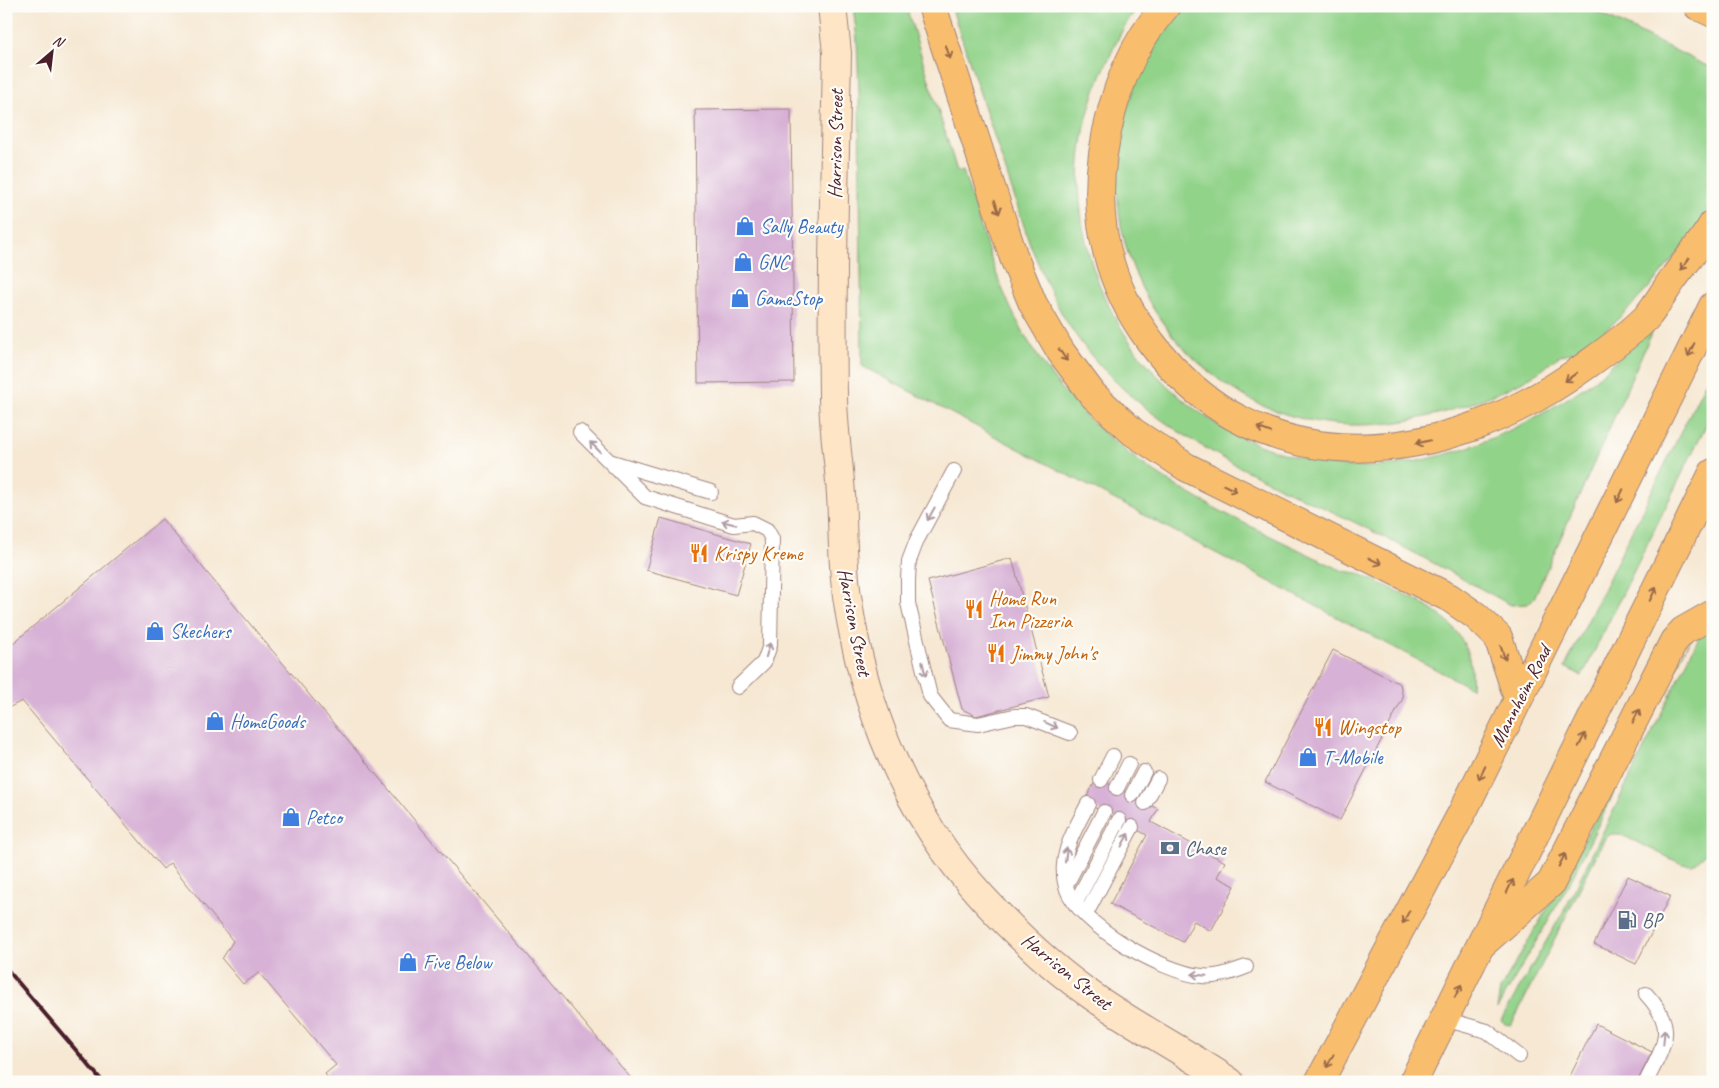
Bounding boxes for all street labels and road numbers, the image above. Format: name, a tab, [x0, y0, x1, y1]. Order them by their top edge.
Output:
street label: Harrison Street	[822, 87, 849, 199]
street label: Harrison Street	[832, 566, 878, 680]
street label: Mannheim Road	[1484, 639, 1558, 751]
street label: Harrison Street	[1016, 927, 1119, 1017]

